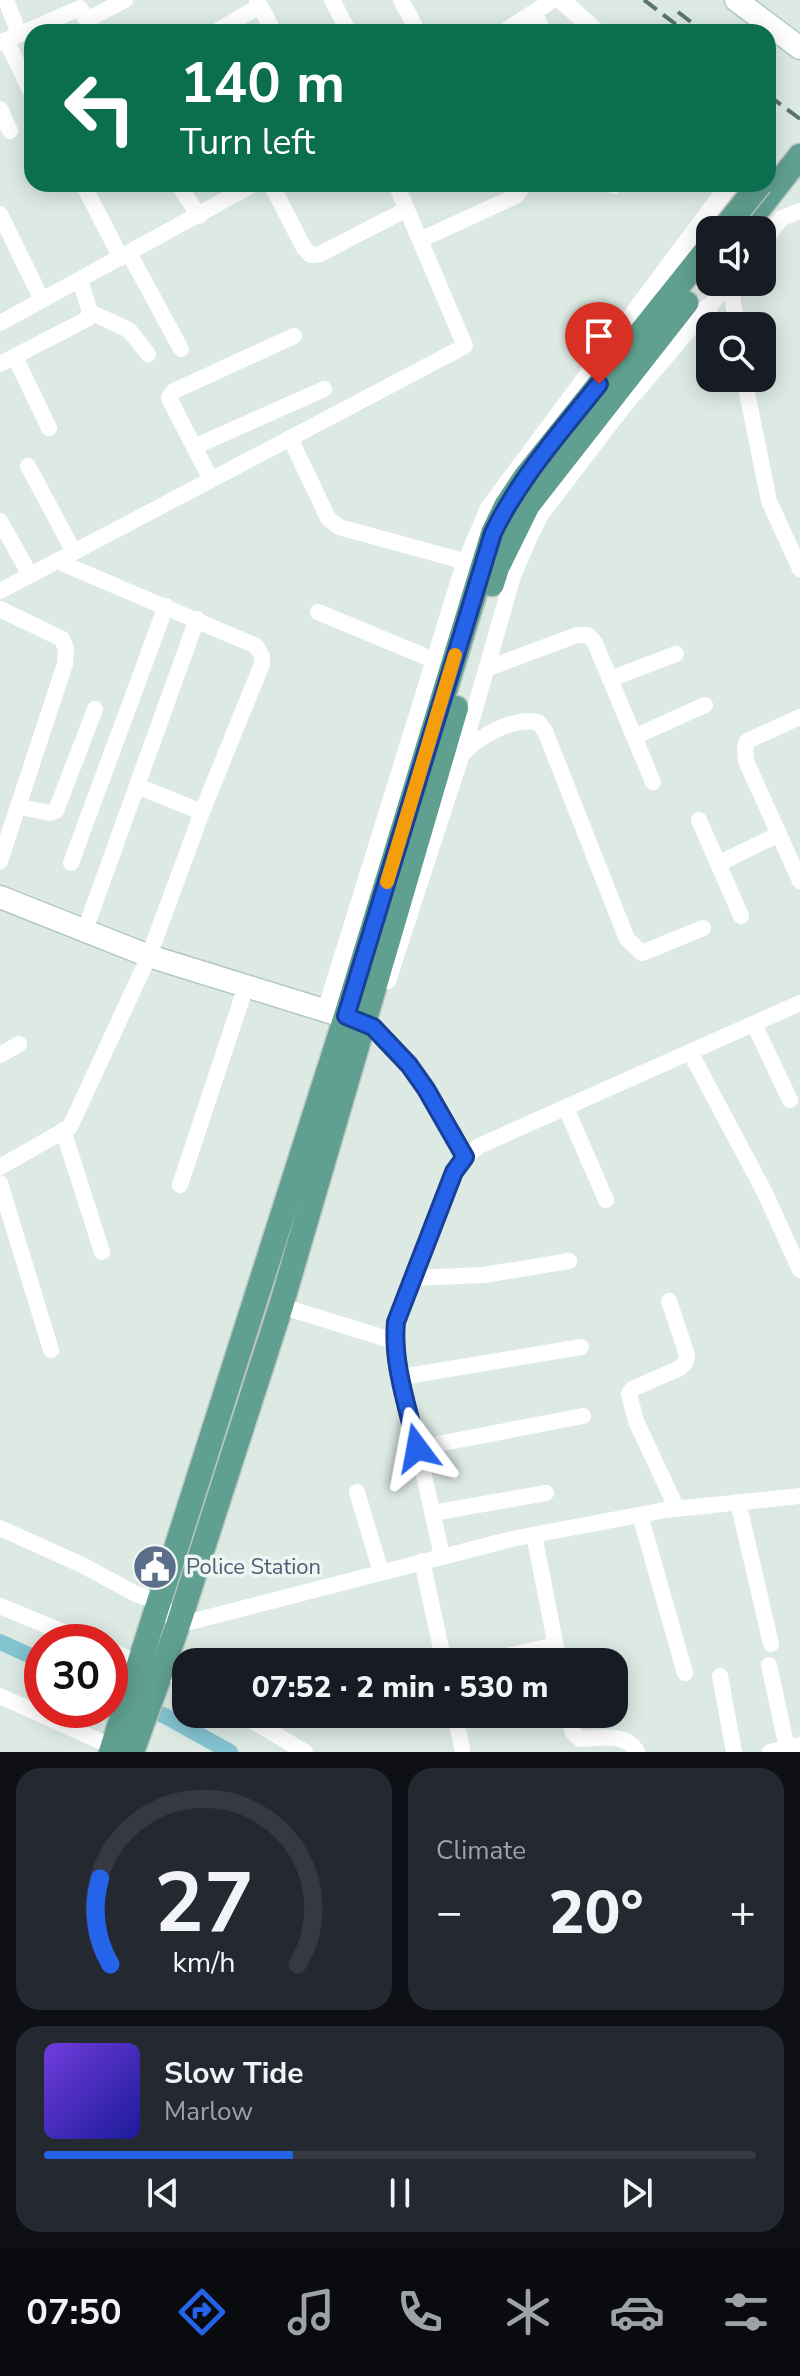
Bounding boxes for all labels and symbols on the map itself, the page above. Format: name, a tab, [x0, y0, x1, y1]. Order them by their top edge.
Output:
pin	[565, 302, 633, 384]
position arrow	[375, 1406, 459, 1490]
public building icon: Police Station	[131, 1543, 179, 1591]
place label: Police Station	[186, 1552, 321, 1582]
speed limit sign: 30	[24, 1624, 128, 1728]

